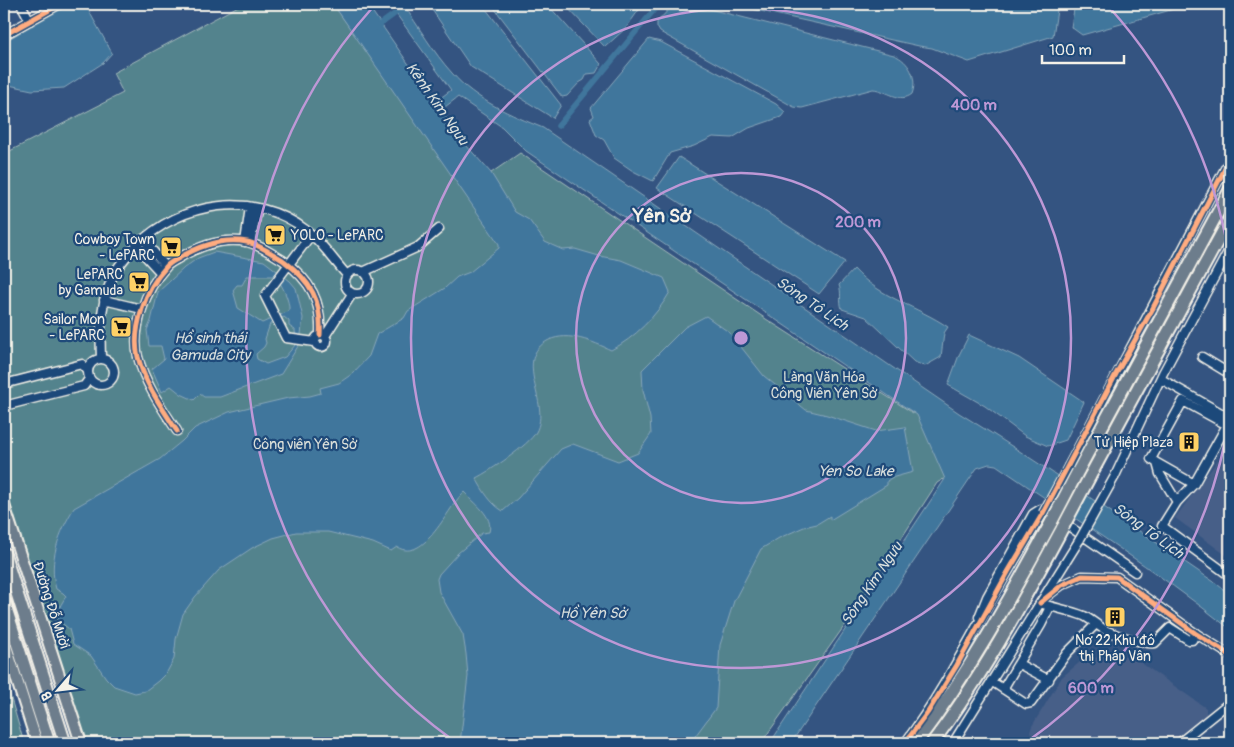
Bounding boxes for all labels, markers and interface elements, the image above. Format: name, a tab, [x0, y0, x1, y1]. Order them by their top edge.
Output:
scale bar	[1042, 32, 1124, 64]
text: 100 m	[1049, 41, 1092, 60]
water label: Kênh Kim Ngưu	[401, 59, 473, 150]
text: 400 m	[951, 96, 997, 115]
district label: Yên Sở	[632, 204, 692, 228]
text: 200 m	[835, 213, 881, 232]
supermarket icon: YOLO - LePARC	[263, 223, 287, 247]
place label: YOLO - LePARC	[290, 227, 384, 244]
place label: Cowboy Town - LePARC	[74, 231, 155, 264]
supermarket icon: Cowboy Town - LePARC	[159, 235, 183, 259]
place label: LePARC by Gamuda	[58, 266, 123, 299]
supermarket icon: LePARC by Gamuda	[127, 270, 151, 294]
water label: Sông Tô Lịch	[772, 273, 852, 336]
place label: Sailor Mon - LePARC	[44, 311, 105, 344]
supermarket icon: Sailor Mon - LePARC	[109, 315, 133, 339]
water label: Hồ sinh thái Gamuda City	[170, 329, 252, 365]
centre of rings	[732, 329, 750, 347]
park label: Làng Văn Hóa Công Viên Yên Sở	[771, 369, 878, 402]
building icon: Tứ Hiệp Plaza	[1177, 430, 1201, 454]
place label: Tứ Hiệp Plaza	[1094, 434, 1173, 451]
park label: Công viên Yên Sở	[253, 436, 358, 453]
water label: Yen So Lake	[818, 462, 895, 481]
water label: Sông Tô Lịch	[1109, 499, 1188, 564]
water label: Sông Kim Ngưu	[837, 537, 908, 630]
street label: Đường Đỗ Mười	[29, 559, 74, 651]
water label: Hồ Yên Sở	[560, 604, 629, 623]
building icon: Nơ 22 Khu đô thị Pháp Vân	[1103, 605, 1127, 629]
place label: Nơ 22 Khu đô thị Pháp Vân	[1075, 632, 1155, 665]
north arrow	[32, 664, 82, 714]
text: 600 m	[1068, 679, 1114, 698]
text: B	[38, 688, 56, 703]

